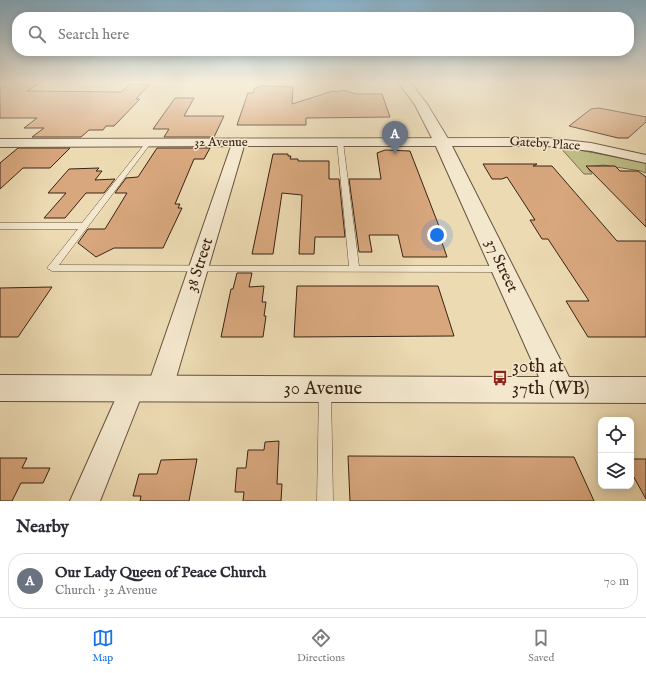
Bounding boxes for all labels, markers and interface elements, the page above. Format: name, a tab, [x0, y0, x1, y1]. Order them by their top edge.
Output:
search box	[12, 12, 634, 56]
icon: search	[26, 23, 48, 45]
text: Search here	[58, 25, 129, 44]
pin: A	[382, 121, 408, 154]
street label: Gateby Place	[509, 133, 581, 155]
street label: 32 Avenue	[194, 134, 248, 151]
your location	[427, 225, 447, 245]
street label: 38 Street	[182, 235, 218, 294]
street label: 37 Street	[480, 236, 522, 296]
place label: 30th at 37th (WB)	[512, 355, 590, 401]
bus stop icon: 30th at 37th (WB)	[491, 369, 509, 387]
street label: 30 Avenue	[284, 377, 363, 401]
map controls	[598, 417, 634, 489]
button: locate	[598, 417, 634, 453]
button: layers	[598, 453, 634, 489]
text: Nearby	[16, 517, 69, 538]
text: Our Lady Queen of Peace Church	[55, 563, 266, 582]
text: A	[26, 573, 34, 590]
text: 70 m	[604, 573, 629, 590]
text: Church · 32 Avenue	[55, 582, 157, 599]
tab: Map	[92, 627, 114, 665]
tab: Directions	[297, 627, 345, 665]
tab: Saved	[528, 627, 554, 665]

